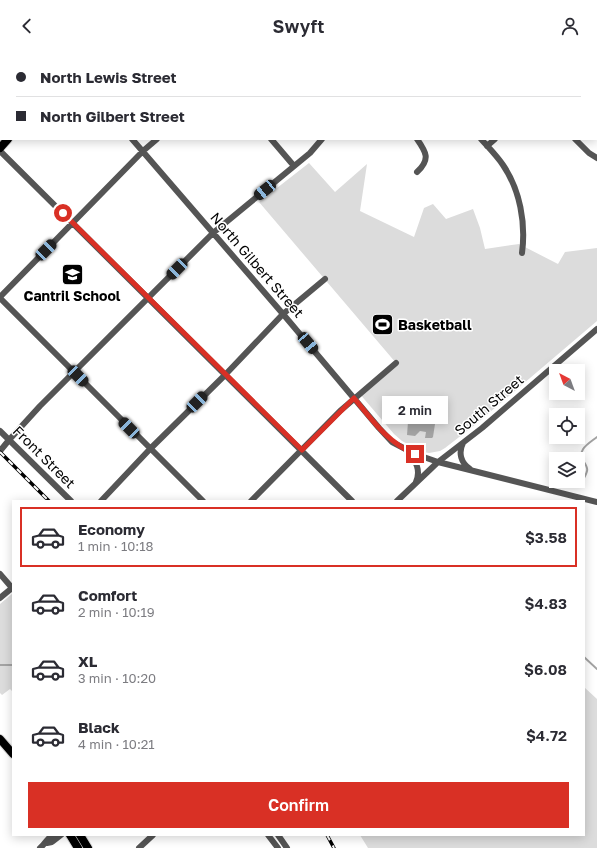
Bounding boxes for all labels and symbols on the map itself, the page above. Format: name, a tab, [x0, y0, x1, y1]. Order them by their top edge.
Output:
car	[252, 178, 278, 202]
route start	[54, 204, 72, 222]
street label: North Gilbert Street	[207, 209, 308, 321]
car	[33, 237, 59, 263]
car	[164, 256, 190, 282]
school or university icon: Cantril School	[59, 261, 85, 287]
place label: Cantril School	[23, 287, 121, 304]
sports icon: Basketball	[369, 312, 395, 338]
place label: Basketball	[398, 316, 472, 333]
car	[296, 330, 320, 356]
car	[65, 363, 91, 389]
north arrow	[549, 364, 585, 400]
street label: South Street	[451, 371, 527, 438]
car	[184, 389, 210, 415]
callout: 2 min	[382, 396, 448, 424]
car	[116, 415, 142, 441]
street label: Front Street	[10, 422, 79, 491]
route end	[406, 445, 424, 463]

